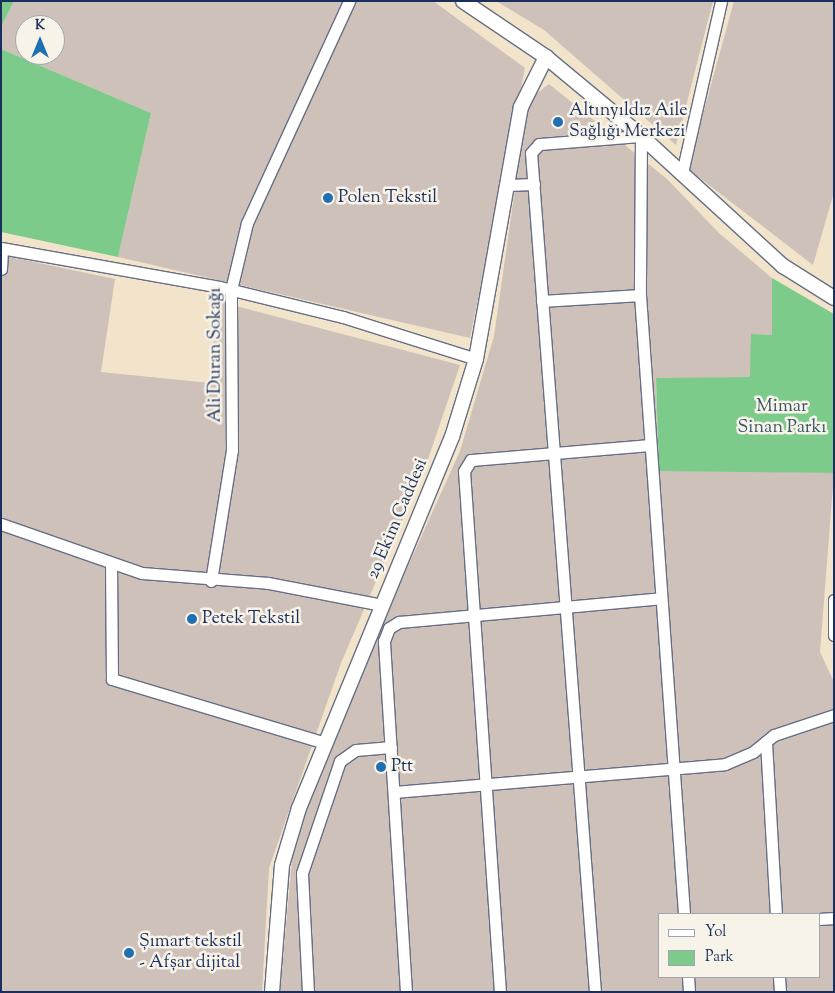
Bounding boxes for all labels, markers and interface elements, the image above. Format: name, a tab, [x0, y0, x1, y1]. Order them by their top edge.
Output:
north arrow	[15, 15, 65, 65]
text: K	[35, 16, 45, 36]
place label: Altınyıldız Aile Sağlığı Merkezi	[569, 101, 688, 144]
marker: Altınyıldız Aile Sağlığı Merkezi	[551, 115, 565, 129]
place label: Polen Tekstil	[338, 187, 437, 209]
marker: Polen Tekstil	[322, 192, 334, 204]
street label: Ali Duran Sokağı	[205, 288, 227, 422]
park label: Mimar Sinan Parkı	[738, 397, 826, 439]
street label: 29 Ekim Caddesi	[363, 456, 433, 582]
place label: Petek Tekstil	[202, 608, 300, 630]
marker: Petek Tekstil	[186, 613, 198, 625]
place label: Ptt	[391, 756, 413, 778]
marker: Ptt	[375, 761, 387, 773]
legend	[658, 913, 820, 978]
text: Yol	[705, 922, 727, 943]
place label: Şımart tekstil - Afşar dijital	[139, 932, 242, 974]
marker: Şımart tekstil - Afşar dijital	[123, 947, 135, 959]
text: Park	[705, 947, 734, 968]

